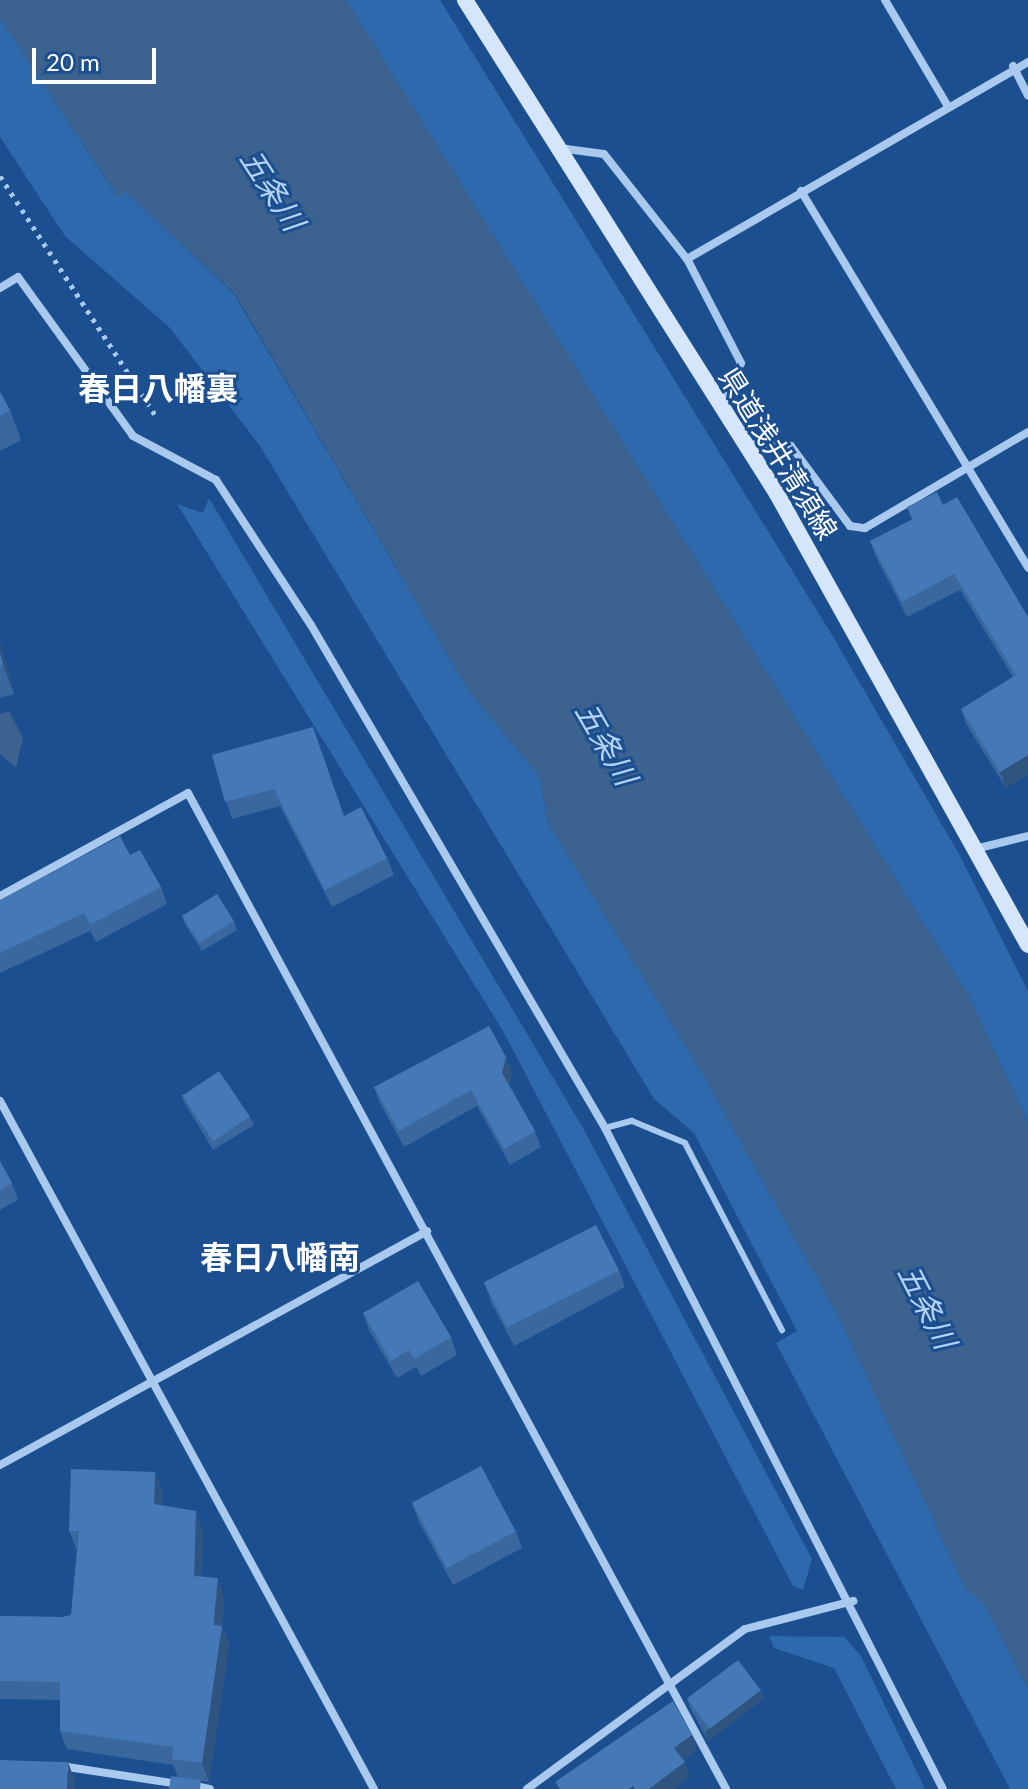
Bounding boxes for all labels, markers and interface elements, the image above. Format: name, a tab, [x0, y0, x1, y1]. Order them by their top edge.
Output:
scale bar	[36, 32, 160, 82]
text: 20 m	[46, 47, 100, 76]
water label: 五条川	[233, 141, 313, 237]
street label: 県道浅井清須線	[713, 361, 845, 545]
district label: 春日八幡裏	[78, 369, 238, 407]
water label: 五条川	[569, 695, 645, 791]
district label: 春日八幡南	[200, 1238, 360, 1276]
water label: 五条川	[892, 1258, 964, 1354]

